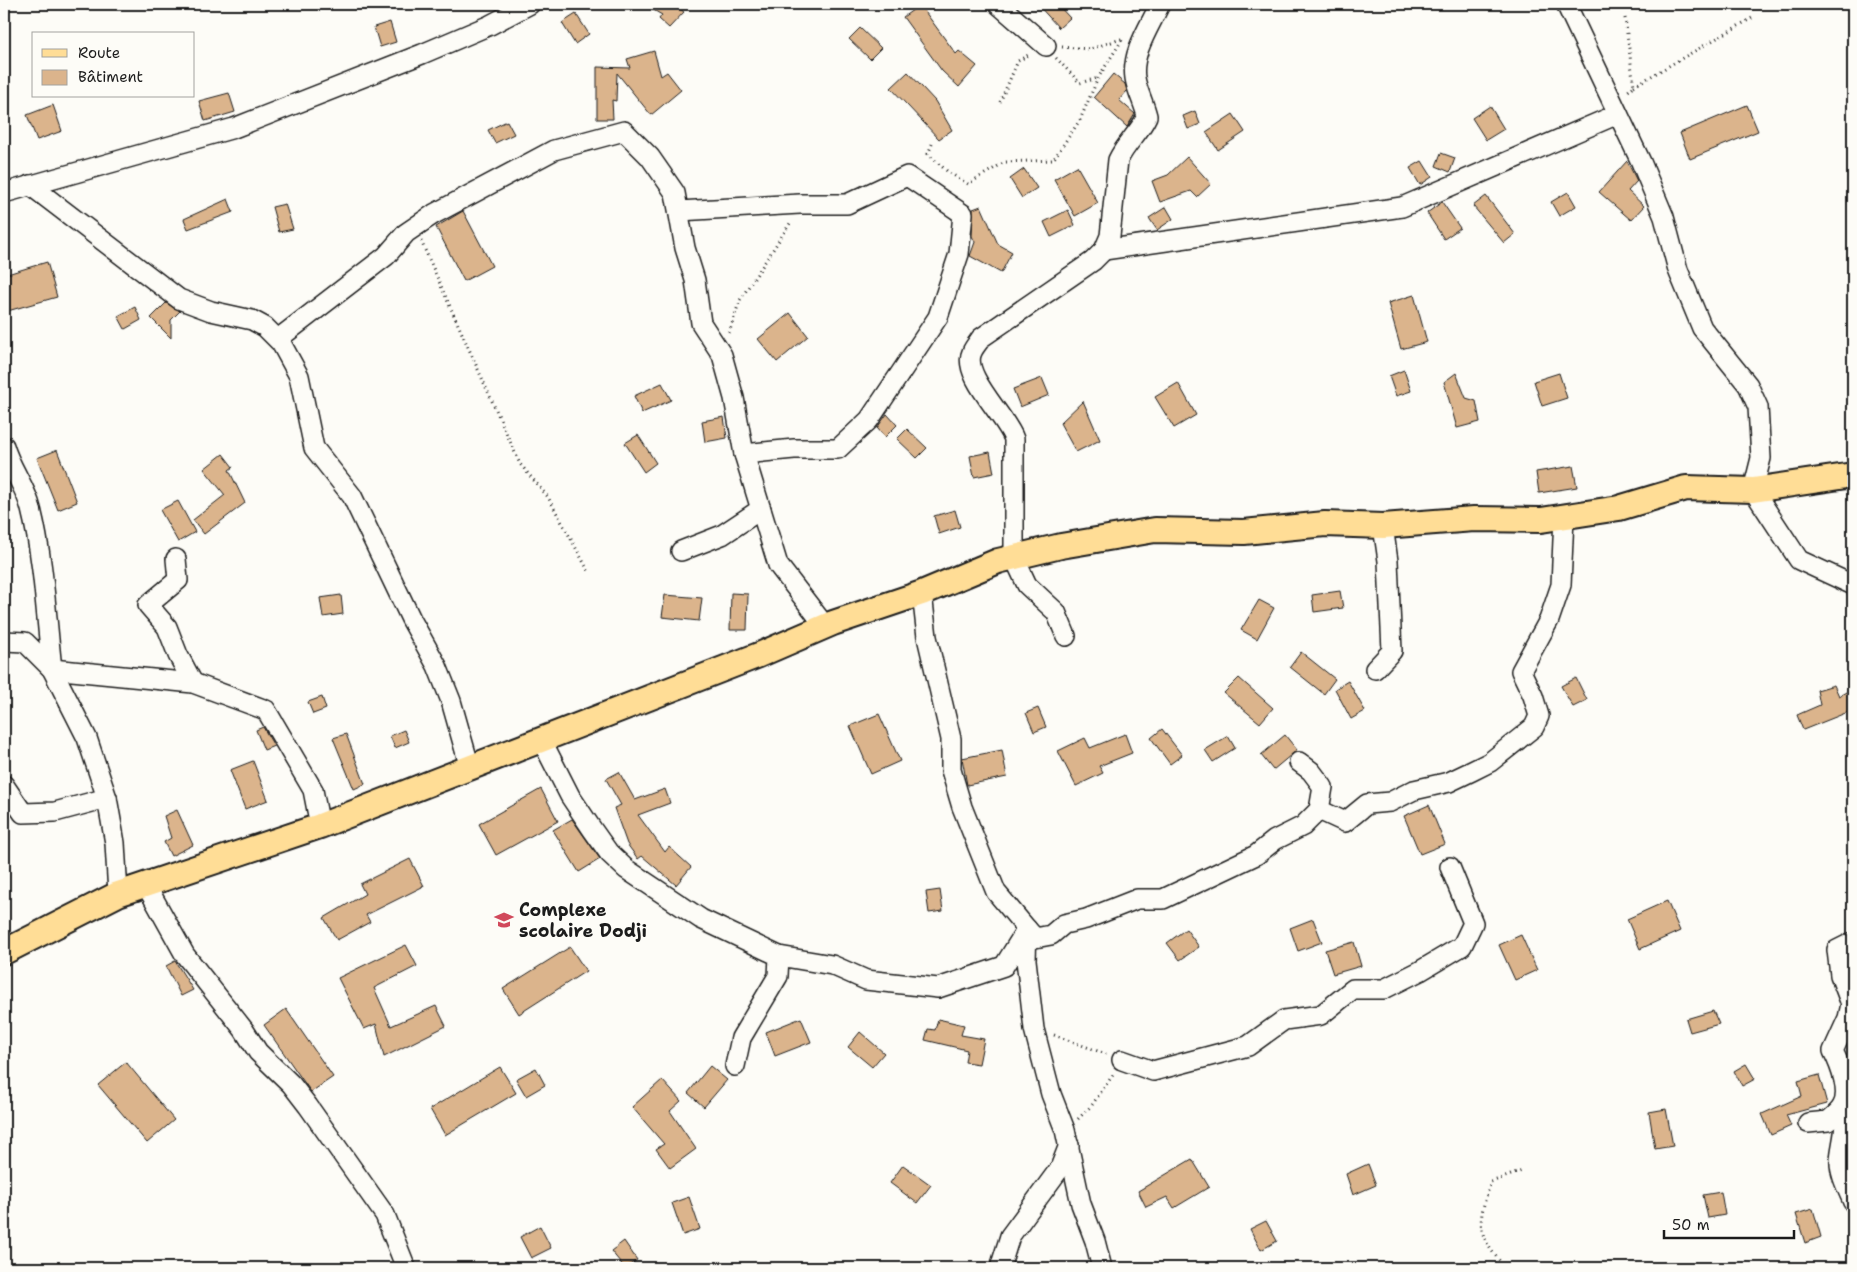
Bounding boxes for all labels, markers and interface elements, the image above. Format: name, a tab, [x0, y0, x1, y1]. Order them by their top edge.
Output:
legend	[32, 32, 195, 98]
text: Route	[78, 43, 120, 63]
text: Bâtiment	[78, 67, 143, 87]
place label: Complexe scolaire Dodji	[519, 898, 647, 943]
school or university icon: Complexe scolaire Dodji	[493, 909, 515, 931]
scale bar	[1664, 1207, 1794, 1239]
text: 50 m	[1672, 1215, 1710, 1235]

